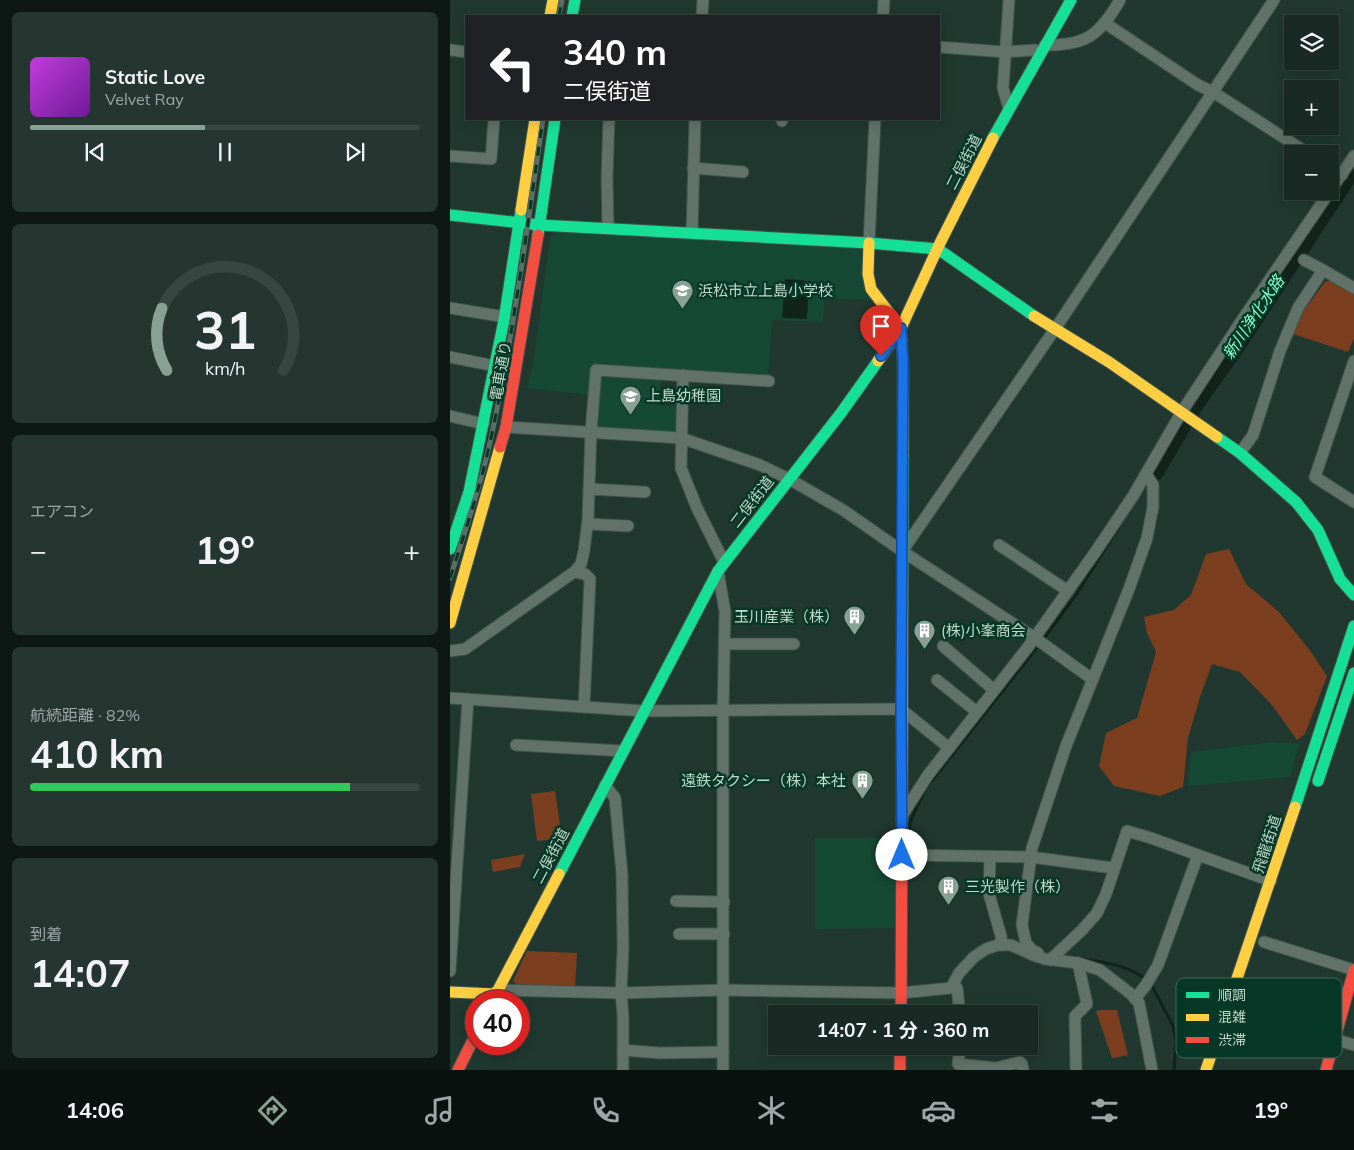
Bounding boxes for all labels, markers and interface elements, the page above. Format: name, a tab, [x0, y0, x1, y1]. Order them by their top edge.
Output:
map controls	[1284, 15, 1339, 200]
button: layers	[1284, 15, 1339, 70]
text: 340 m	[563, 30, 667, 74]
icon: left	[480, 35, 545, 100]
text: Static Love	[105, 65, 205, 89]
text: 二俣街道	[563, 77, 651, 105]
button: +	[1284, 80, 1339, 135]
text: Velvet Ray	[105, 89, 184, 109]
street label: 二俣街道	[941, 131, 986, 193]
icon: previous	[81, 138, 109, 166]
icon: pause	[211, 138, 239, 166]
icon: next	[341, 138, 369, 166]
button: −	[1284, 145, 1339, 200]
water label: 新川浄化水路	[1218, 270, 1289, 362]
school or university icon: 浜松市立上島小学校	[670, 279, 694, 310]
place label: 浜松市立上島小学校	[698, 281, 833, 300]
text: 31	[194, 297, 256, 362]
pin	[860, 305, 902, 356]
icon: arrive	[867, 312, 895, 340]
street label: 電車通り	[486, 340, 515, 402]
text: km/h	[205, 357, 245, 379]
school or university icon: 上島幼稚園	[618, 384, 642, 415]
place label: 上島幼稚園	[646, 386, 721, 405]
street label: 二俣街道	[726, 472, 778, 531]
text: エアコン	[30, 501, 94, 521]
text: 19°	[195, 526, 255, 574]
text: −	[30, 533, 47, 568]
text: +	[403, 533, 420, 568]
building icon: 玉川産業（株）	[843, 605, 867, 636]
place label: 玉川産業（株）	[734, 607, 839, 626]
building icon: (株)小峯商会	[913, 619, 937, 650]
place label: (株)小峯商会	[941, 621, 1026, 640]
text: 航続距離 · 82%	[30, 705, 140, 725]
text: 410 km	[30, 730, 164, 778]
building icon: 遠鉄タクシー（株）本社	[850, 769, 874, 800]
place label: 遠鉄タクシー（株）本社	[681, 771, 846, 790]
street label: 飛龍街道	[1248, 812, 1285, 875]
street label: 二俣街道	[528, 825, 573, 887]
position arrow	[875, 828, 927, 880]
building icon: 三光製作（株）	[937, 875, 961, 906]
place label: 三光製作（株）	[965, 877, 1070, 896]
text: 到着	[30, 924, 62, 944]
text: 14:07	[30, 949, 131, 997]
legend	[1176, 978, 1342, 1058]
text: 順調	[1218, 986, 1246, 1004]
speed limit sign: 40	[465, 990, 530, 1055]
text: 混雑	[1218, 1008, 1246, 1026]
text: 14:07 · 1 分 · 360 m	[817, 1018, 989, 1042]
text: 渋滞	[1218, 1031, 1246, 1049]
icon: directions	[255, 1093, 290, 1128]
icon: music	[422, 1093, 457, 1128]
icon: phone	[588, 1093, 623, 1128]
icon: climate	[754, 1093, 789, 1128]
icon: car	[921, 1093, 956, 1128]
icon: filters	[1087, 1093, 1122, 1128]
text: 14:06	[66, 1096, 124, 1124]
text: 19°	[1253, 1096, 1288, 1124]

